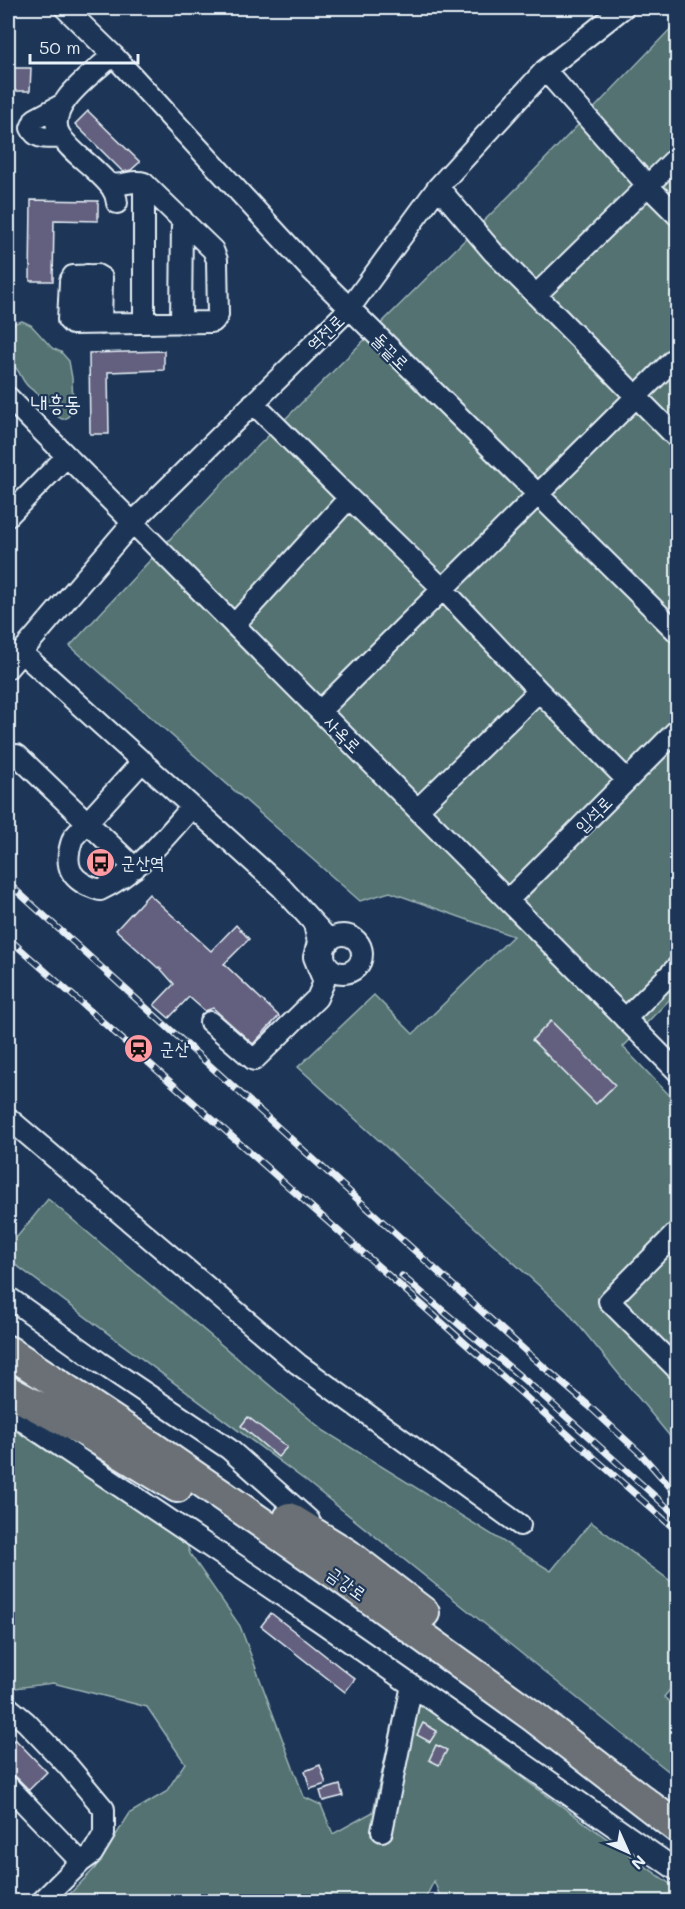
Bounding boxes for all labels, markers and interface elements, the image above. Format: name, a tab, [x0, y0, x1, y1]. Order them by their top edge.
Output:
scale bar	[30, 27, 138, 65]
text: 50 m	[39, 35, 81, 59]
street label: 역전로	[301, 308, 349, 356]
street label: 돌끝로	[367, 327, 415, 375]
district label: 내흥동	[31, 389, 81, 416]
street label: 사옥로	[319, 710, 367, 758]
street label: 입석로	[569, 790, 617, 838]
bus stop icon: 군산역	[84, 846, 116, 878]
place label: 군산역	[121, 850, 164, 874]
station icon: 군산	[123, 1032, 155, 1064]
place label: 군산	[160, 1036, 189, 1060]
street label: 금강로	[322, 1561, 372, 1605]
north arrow	[598, 1822, 658, 1882]
text: N	[627, 1851, 651, 1875]

